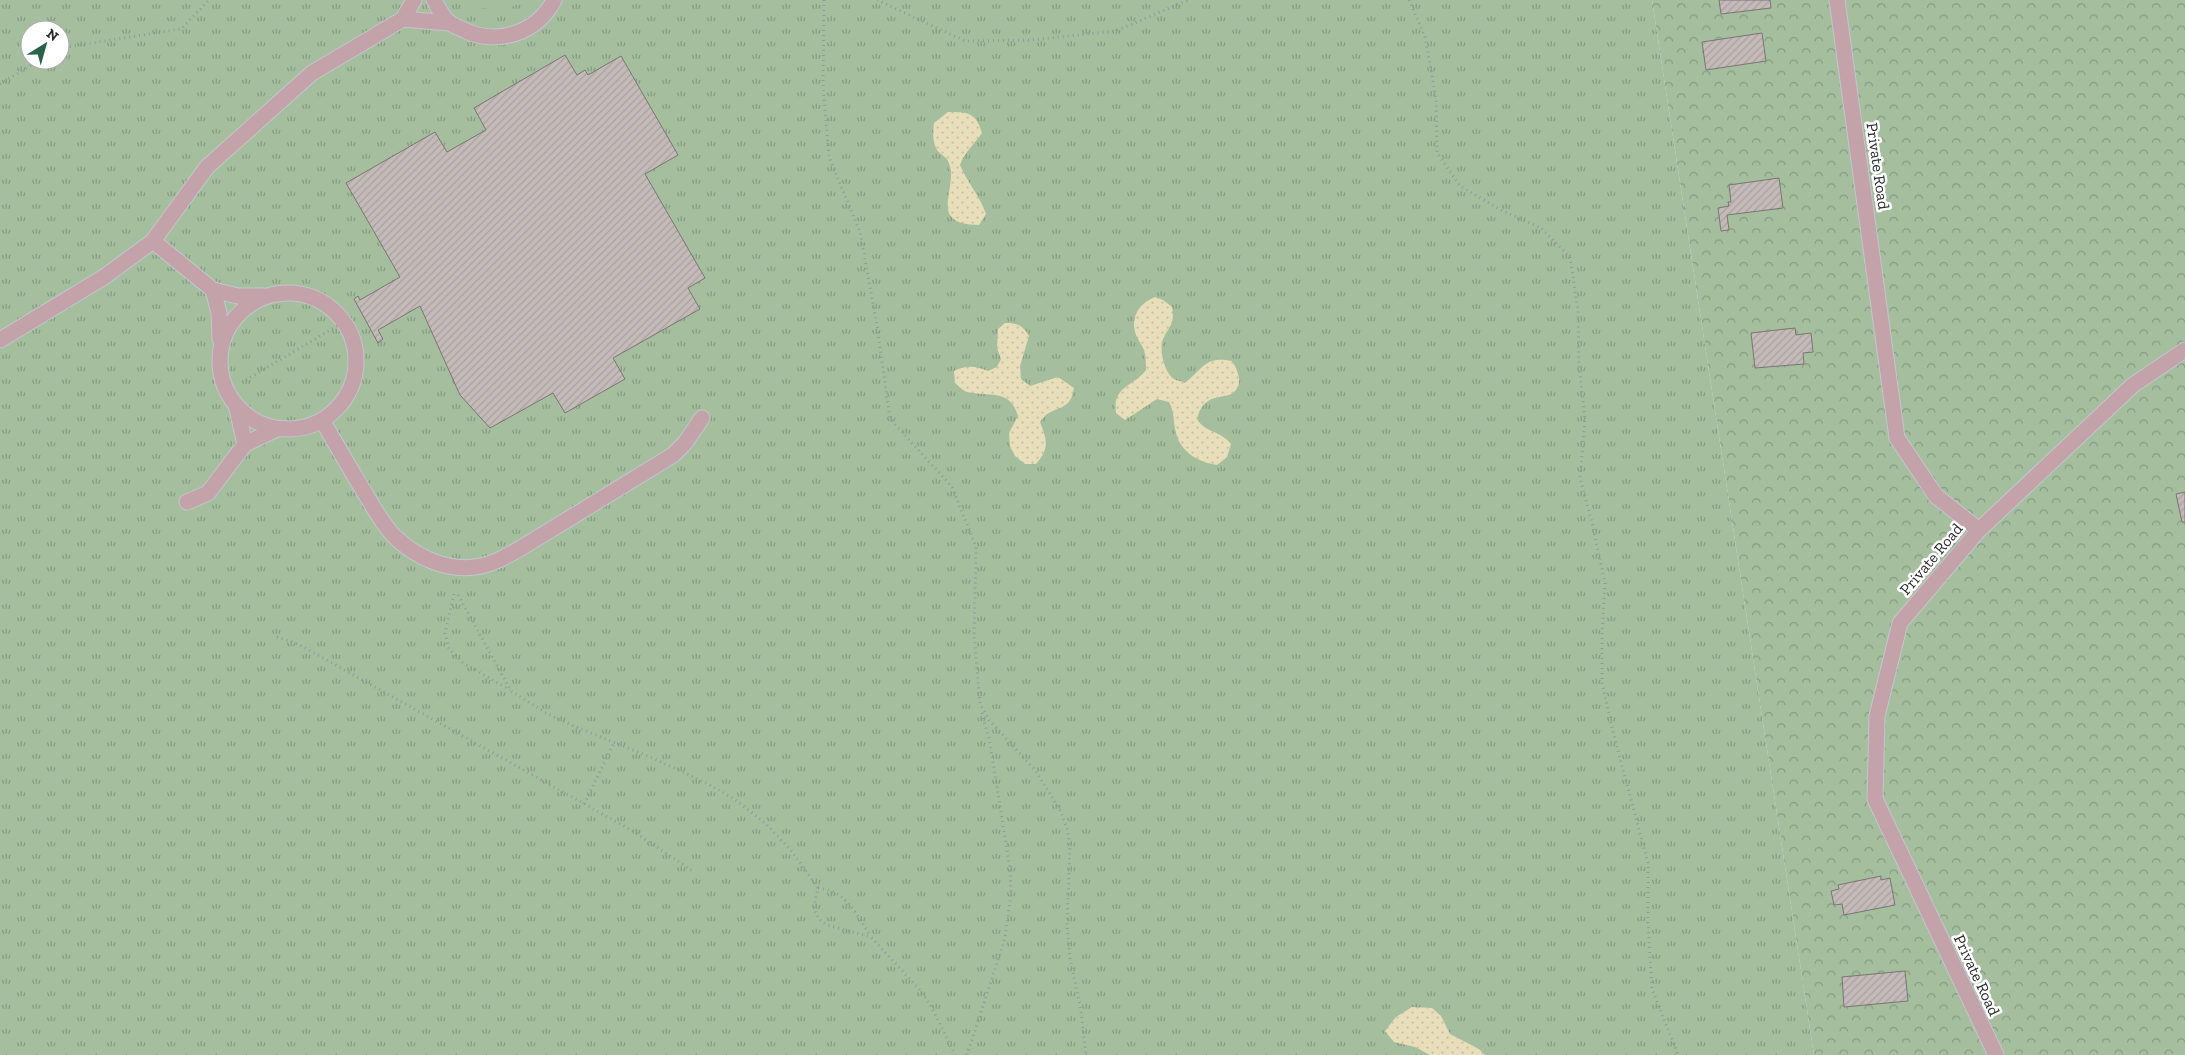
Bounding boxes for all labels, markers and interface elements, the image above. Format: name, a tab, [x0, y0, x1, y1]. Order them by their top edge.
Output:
north arrow	[20, 20, 70, 70]
text: N	[43, 25, 62, 45]
street label: Private Road	[1863, 121, 1894, 211]
street label: Private Road	[1896, 519, 1967, 599]
street label: Private Road	[1950, 931, 2004, 1019]

